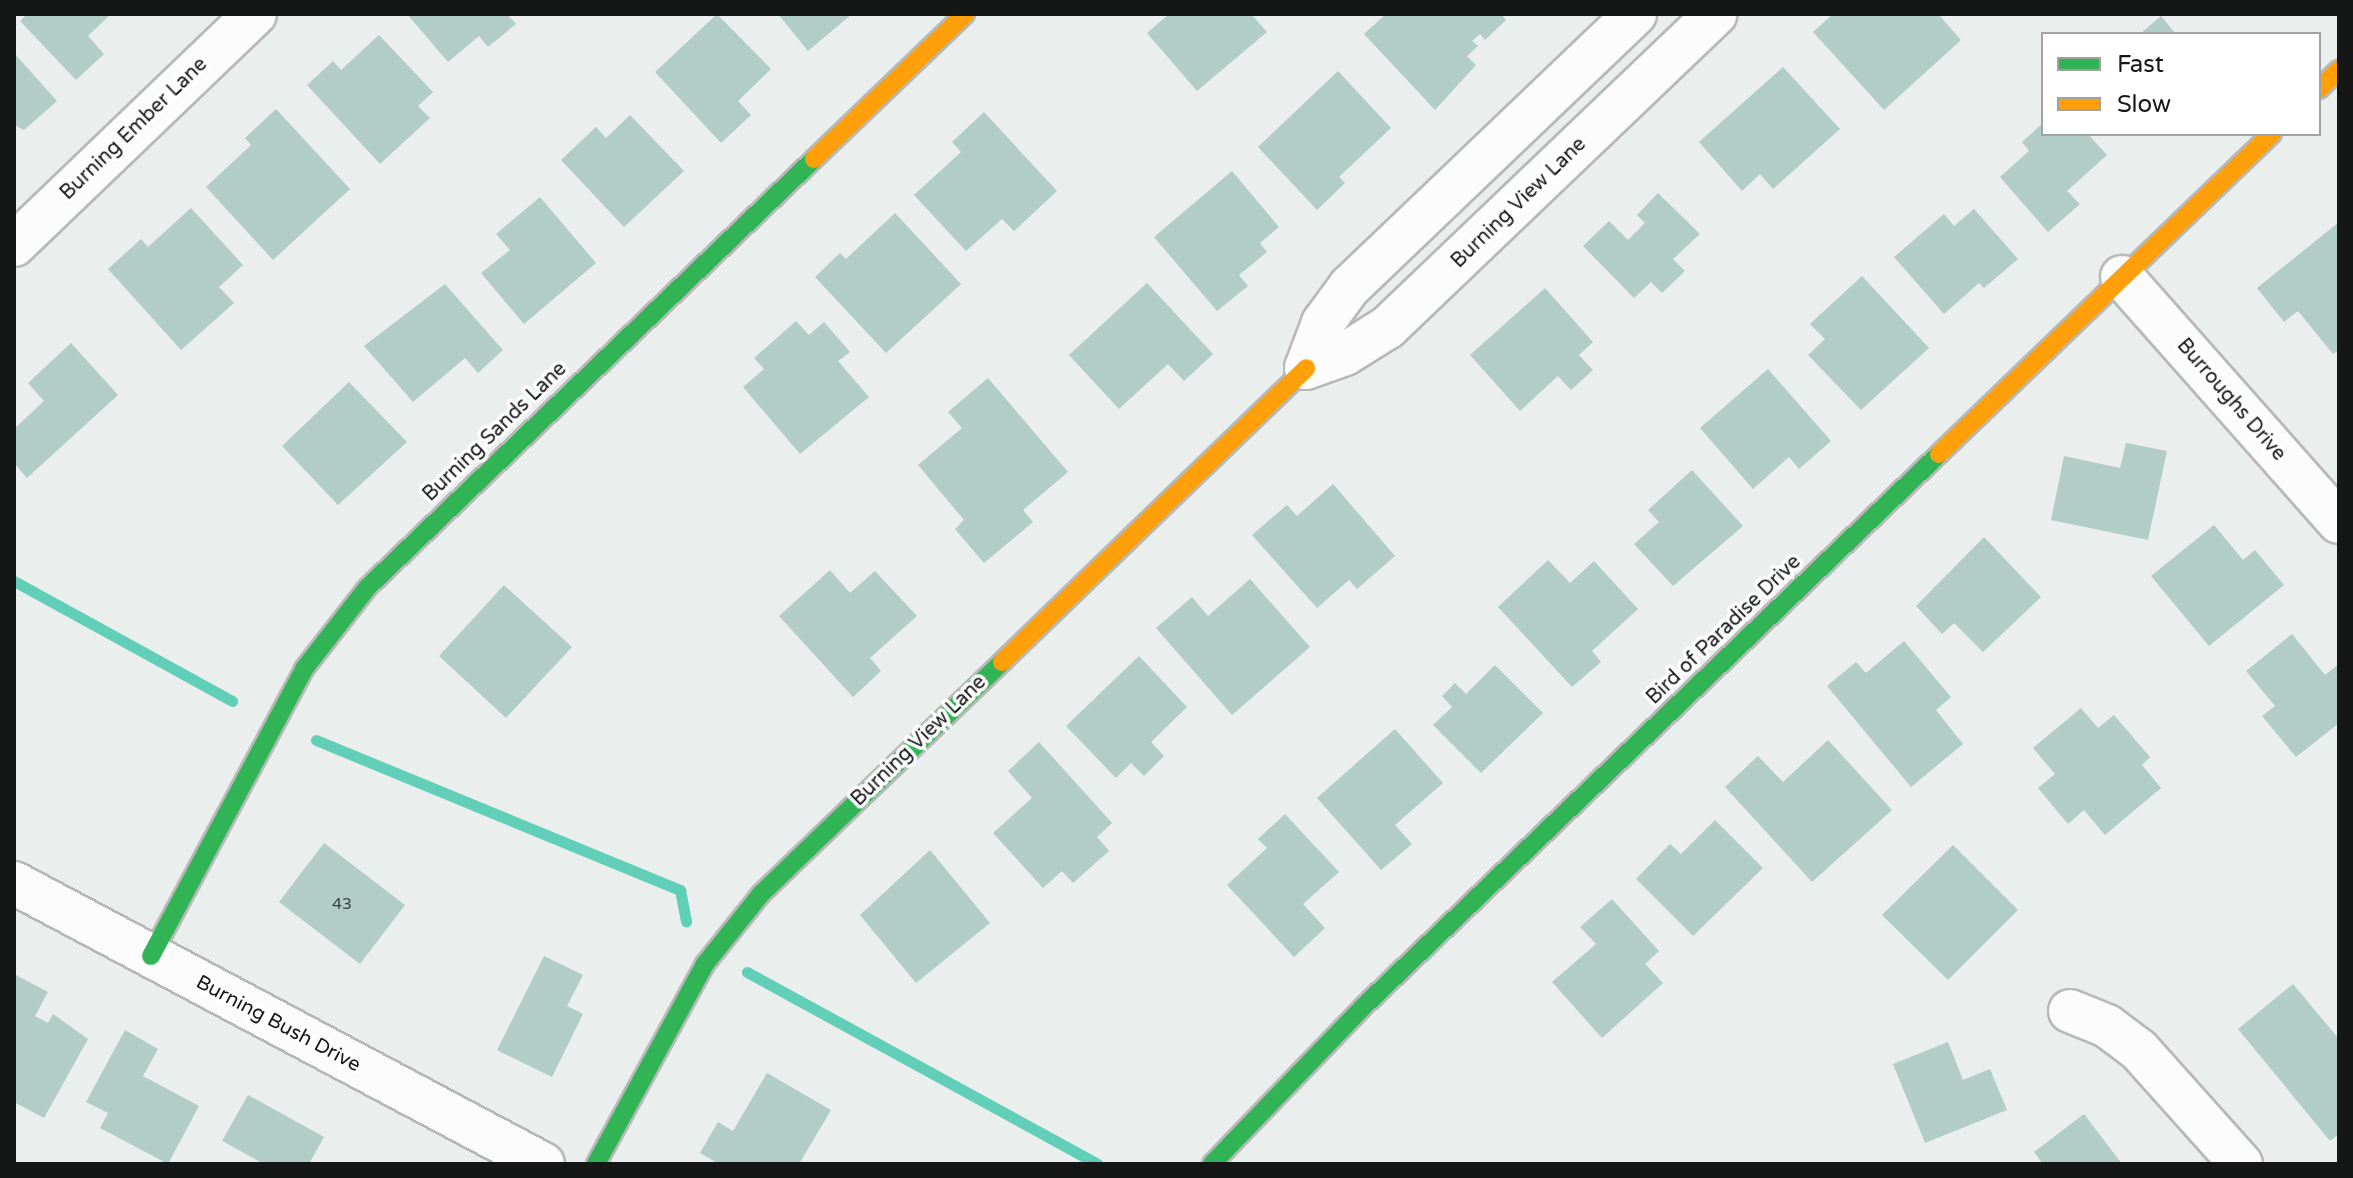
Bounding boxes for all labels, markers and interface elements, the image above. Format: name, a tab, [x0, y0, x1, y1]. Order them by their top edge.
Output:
legend	[2041, 32, 2321, 136]
text: Fast	[2117, 50, 2164, 79]
street label: Burning Ember Lane	[56, 53, 212, 205]
text: Slow	[2117, 90, 2171, 119]
street label: Burning View Lane	[1447, 133, 1591, 273]
street label: Burroughs Drive	[2171, 334, 2291, 466]
street label: Burning Sands Lane	[418, 357, 572, 507]
street label: Bird of Paradise Drive	[1642, 550, 1806, 710]
street label: Burning View Lane	[847, 671, 991, 811]
house number: 43	[332, 894, 352, 914]
street label: Burning Bush Drive	[192, 970, 364, 1078]

